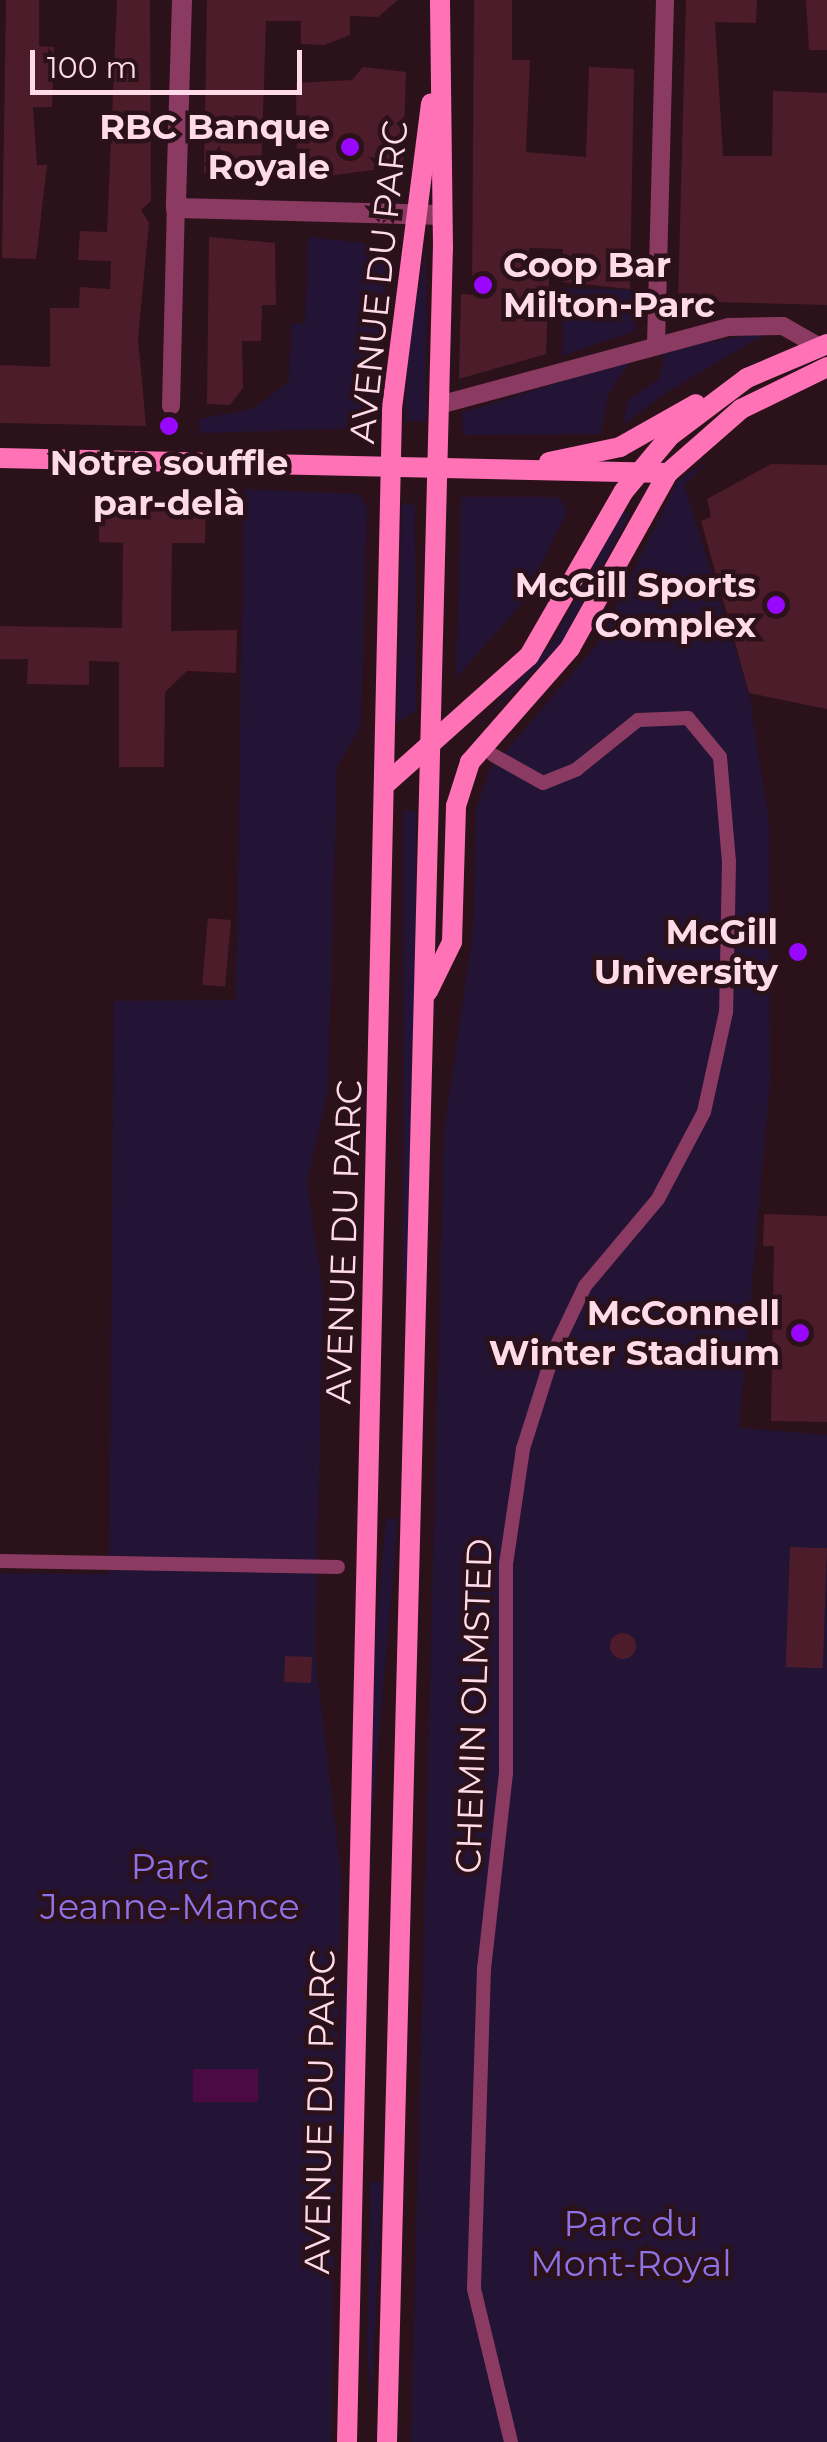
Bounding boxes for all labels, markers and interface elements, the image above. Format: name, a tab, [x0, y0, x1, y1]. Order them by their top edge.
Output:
scale bar	[35, 30, 308, 92]
text: 100 m	[47, 49, 137, 86]
place label: RBC Banque Royale	[99, 106, 330, 188]
street label: AVENUE DU PARC	[341, 118, 417, 446]
marker: RBC Banque Royale	[339, 136, 361, 158]
place label: Coop Bar Milton-Parc	[503, 244, 715, 326]
marker: Coop Bar Milton-Parc	[472, 274, 494, 296]
marker: Notre souffle par-delà	[158, 415, 180, 437]
place label: Notre souffle par-delà	[50, 442, 288, 524]
place label: McGill Sports Complex	[515, 564, 756, 646]
marker: McGill Sports Complex	[765, 594, 787, 616]
place label: McGill University	[594, 911, 778, 993]
marker: McGill University	[787, 941, 809, 963]
street label: AVENUE DU PARC	[317, 1079, 371, 1405]
place label: McConnell Winter Stadium	[489, 1292, 780, 1374]
marker: McConnell Winter Stadium	[789, 1322, 811, 1344]
street label: CHEMIN OLMSTED	[447, 1538, 501, 1874]
park label: Parc Jeanne-Mance	[40, 1846, 300, 1928]
street label: AVENUE DU PARC	[296, 1949, 344, 2275]
park label: Parc du Mont-Royal	[530, 2203, 732, 2285]

